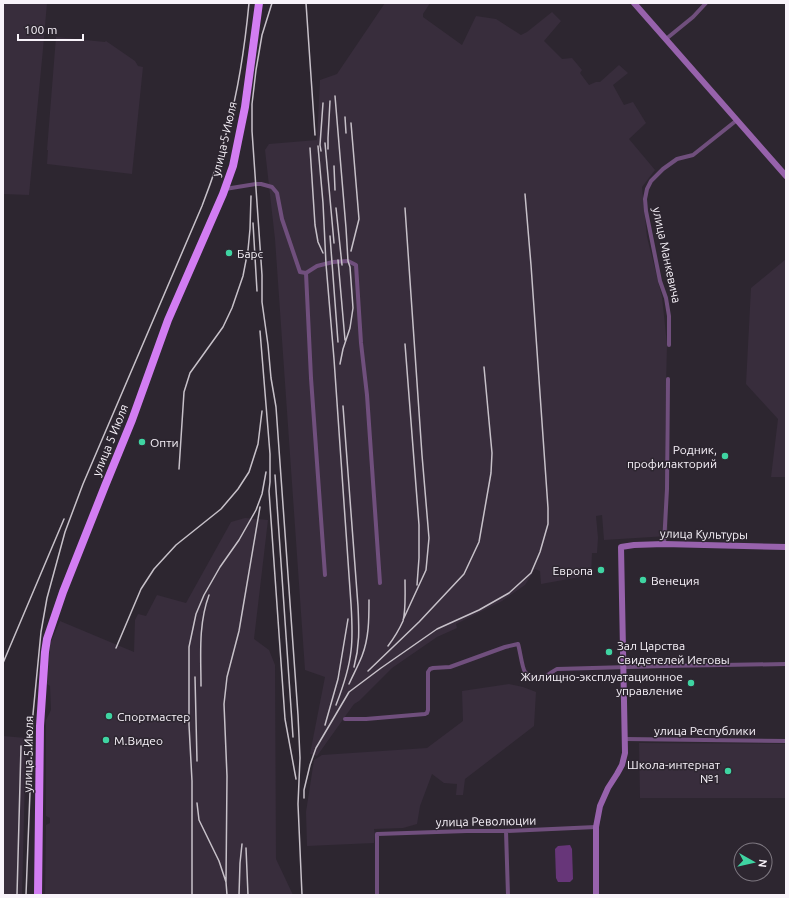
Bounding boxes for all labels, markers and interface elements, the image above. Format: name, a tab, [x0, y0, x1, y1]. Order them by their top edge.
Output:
scale bar	[18, 16, 83, 42]
text: 100 m	[24, 23, 57, 36]
street label: улица 5 Июля	[209, 100, 239, 178]
street label: улица Манкевича	[650, 206, 684, 304]
place label: Барс	[237, 247, 264, 260]
marker: Барс	[224, 248, 234, 258]
street label: улица 5 Июля	[90, 402, 130, 478]
place label: Опти	[150, 436, 179, 449]
marker: Опти	[137, 437, 147, 447]
place label: Родник, профилакторий	[627, 443, 717, 470]
marker: Родник, профилакторий	[720, 451, 730, 461]
street label: улица Культуры	[660, 527, 748, 541]
place label: Европа	[553, 564, 593, 577]
marker: Европа	[596, 565, 606, 575]
place label: Венеция	[651, 574, 699, 587]
marker: Венеция	[638, 575, 648, 585]
place label: Зал Царства Свидетелей Иеговы	[617, 639, 730, 666]
marker: Зал Царства Свидетелей Иеговы	[604, 647, 614, 657]
place label: Жилищно-эксплуатационное управление	[520, 670, 683, 697]
marker: Жилищно-эксплуатационное управление	[686, 678, 696, 688]
place label: Спортмастер	[117, 710, 190, 723]
marker: Спортмастер	[104, 711, 114, 721]
street label: улица 5 Июля	[21, 716, 35, 792]
street label: улица Республики	[654, 724, 756, 737]
place label: М.Видео	[114, 734, 163, 747]
marker: М.Видео	[101, 735, 111, 745]
place label: Школа-интернат №1	[627, 758, 721, 785]
marker: Школа-интернат №1	[723, 766, 733, 776]
street label: улица Революции	[436, 814, 536, 828]
north arrow	[733, 842, 773, 882]
text: N	[756, 858, 769, 868]

